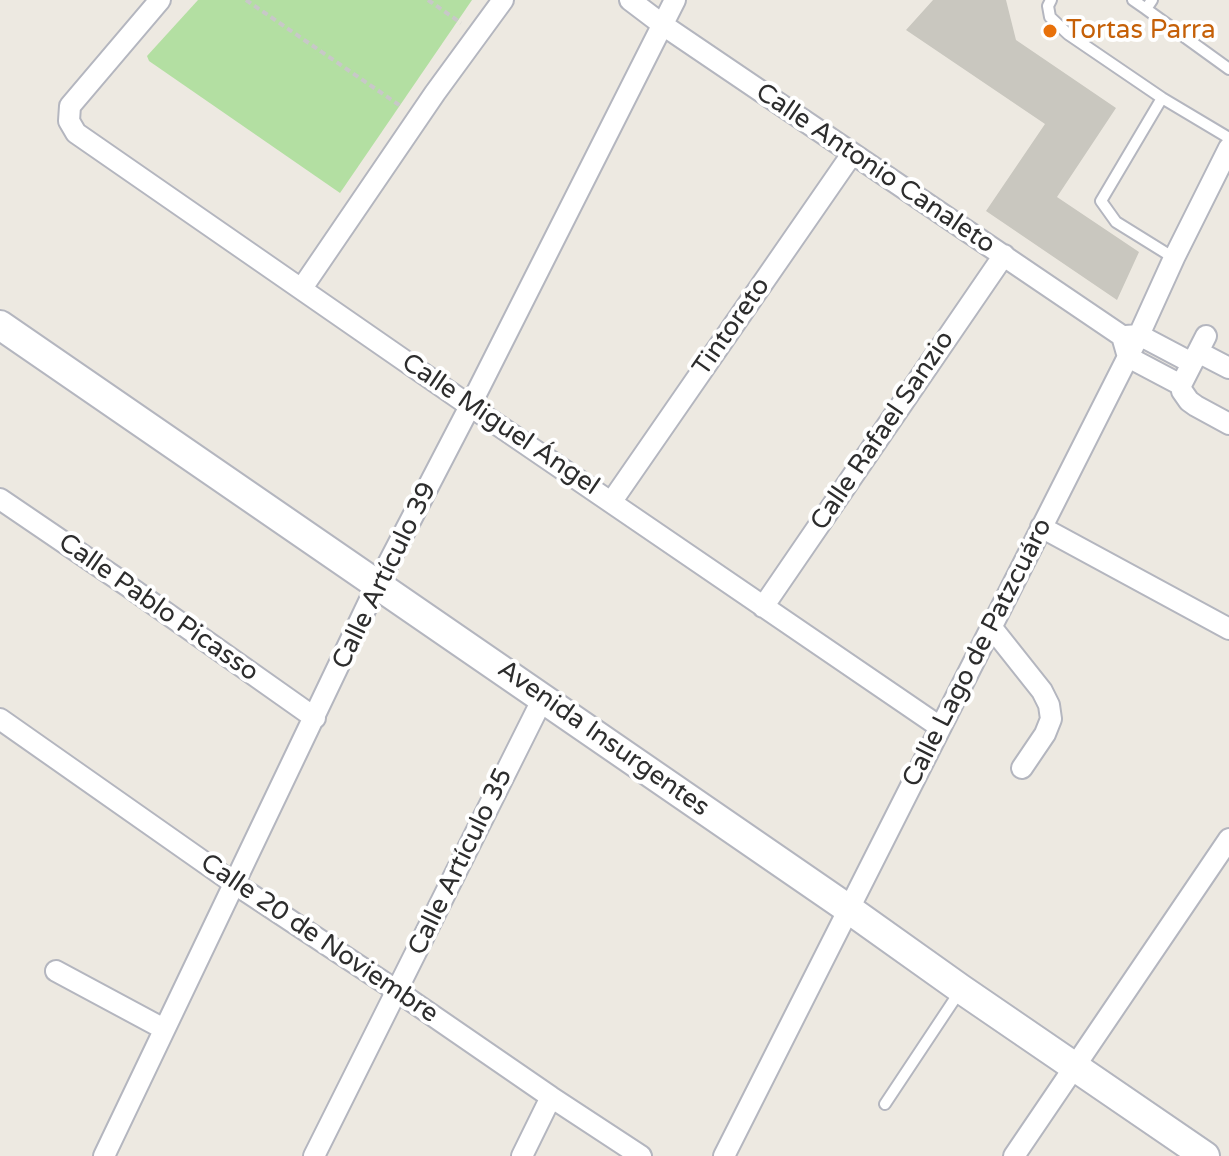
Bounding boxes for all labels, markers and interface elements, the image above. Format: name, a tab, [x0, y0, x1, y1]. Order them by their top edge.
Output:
place label: Tortas Parra	[1066, 15, 1216, 47]
marker: Tortas Parra	[1041, 22, 1059, 40]
street label: Calle Antonio Canaleto	[749, 77, 1001, 261]
street label: Tintoreto	[687, 272, 777, 382]
street label: Calle Rafael Sanzio	[805, 325, 961, 537]
street label: Calle Miguel Ángel	[395, 347, 605, 503]
street label: Calle Artículo 39	[326, 477, 444, 675]
street label: Calle Lago de Patzcuáro	[897, 514, 1059, 792]
street label: Calle Pablo Picasso	[52, 527, 264, 689]
street label: Avenida Insurgentes	[491, 654, 715, 824]
street label: Calle Artículo 35	[402, 763, 520, 961]
street label: Calle 20 de Noviembre	[194, 848, 444, 1030]

